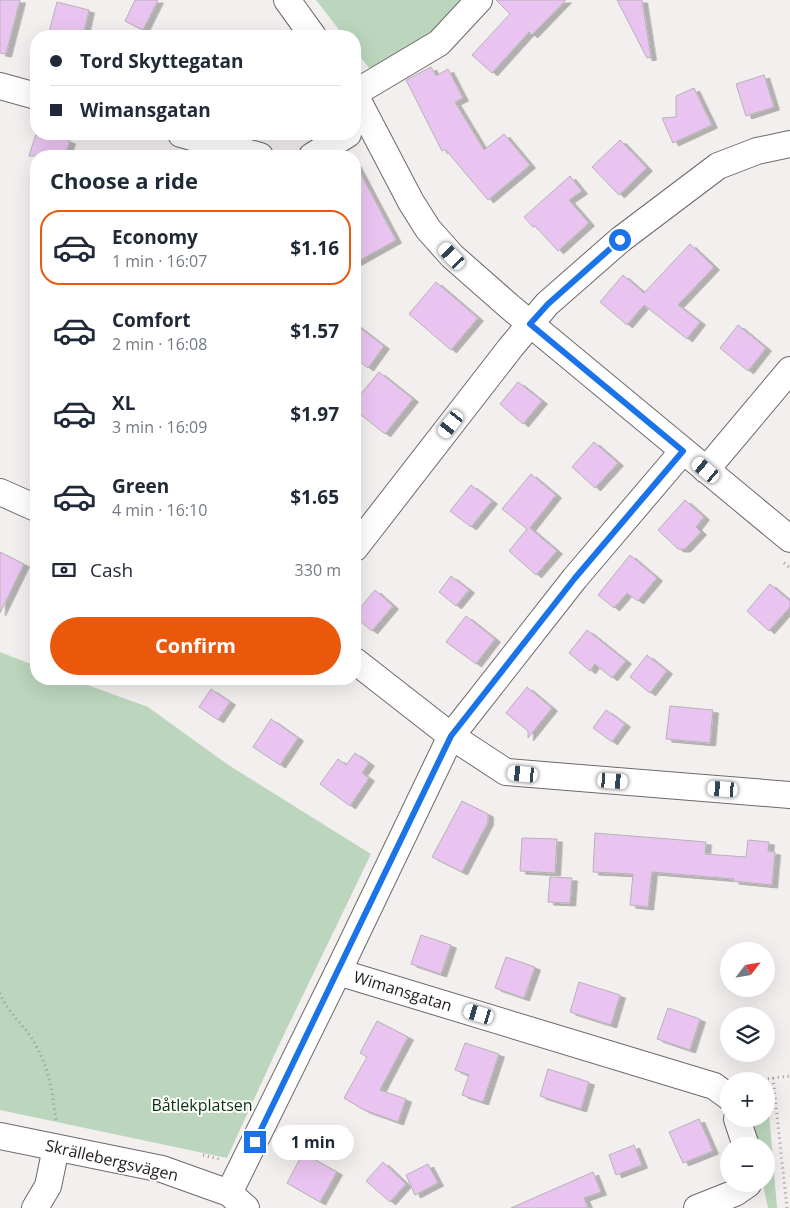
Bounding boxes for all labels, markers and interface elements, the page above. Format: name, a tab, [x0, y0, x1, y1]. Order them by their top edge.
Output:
text: Tord Skyttegatan	[80, 48, 244, 74]
text: Wimansgatan	[80, 97, 211, 123]
text: Choose a ride	[50, 165, 198, 195]
text: Economy	[112, 224, 198, 250]
icon: car	[52, 225, 97, 270]
route start	[609, 229, 631, 251]
text: $1.16	[290, 235, 339, 261]
car	[436, 240, 467, 272]
text: 1 min · 16:07	[112, 250, 207, 272]
text: Comfort	[112, 307, 191, 333]
icon: car	[52, 308, 97, 353]
text: $1.57	[290, 318, 339, 344]
text: 2 min · 16:08	[112, 333, 207, 355]
text: XL	[112, 390, 135, 416]
icon: car	[52, 391, 97, 436]
text: $1.97	[290, 401, 339, 427]
car	[435, 408, 466, 440]
text: 3 min · 16:09	[112, 416, 207, 438]
car	[689, 455, 722, 485]
text: Green	[112, 473, 169, 499]
icon: car	[52, 474, 97, 519]
text: $1.65	[290, 484, 339, 510]
text: 4 min · 16:10	[112, 499, 207, 521]
icon: cash	[50, 556, 78, 584]
text: Cash	[90, 557, 133, 583]
text: 330 m	[295, 559, 341, 581]
button: Confirm	[50, 617, 341, 675]
car	[507, 765, 538, 783]
car	[597, 772, 628, 790]
car	[707, 780, 738, 798]
north arrow	[720, 942, 775, 998]
map controls	[720, 942, 775, 1192]
street label: Wimansgatan	[351, 966, 455, 1016]
car	[462, 1002, 495, 1026]
button: layers	[720, 1007, 775, 1062]
button: +	[720, 1072, 775, 1127]
park label: Båtlekplatsen	[151, 1094, 253, 1116]
callout: 1 min	[272, 1124, 355, 1160]
route end	[244, 1131, 266, 1153]
text: 1 min	[291, 1131, 335, 1153]
street label: Skrällebergsvägen	[43, 1134, 181, 1186]
button: −	[720, 1137, 775, 1192]

